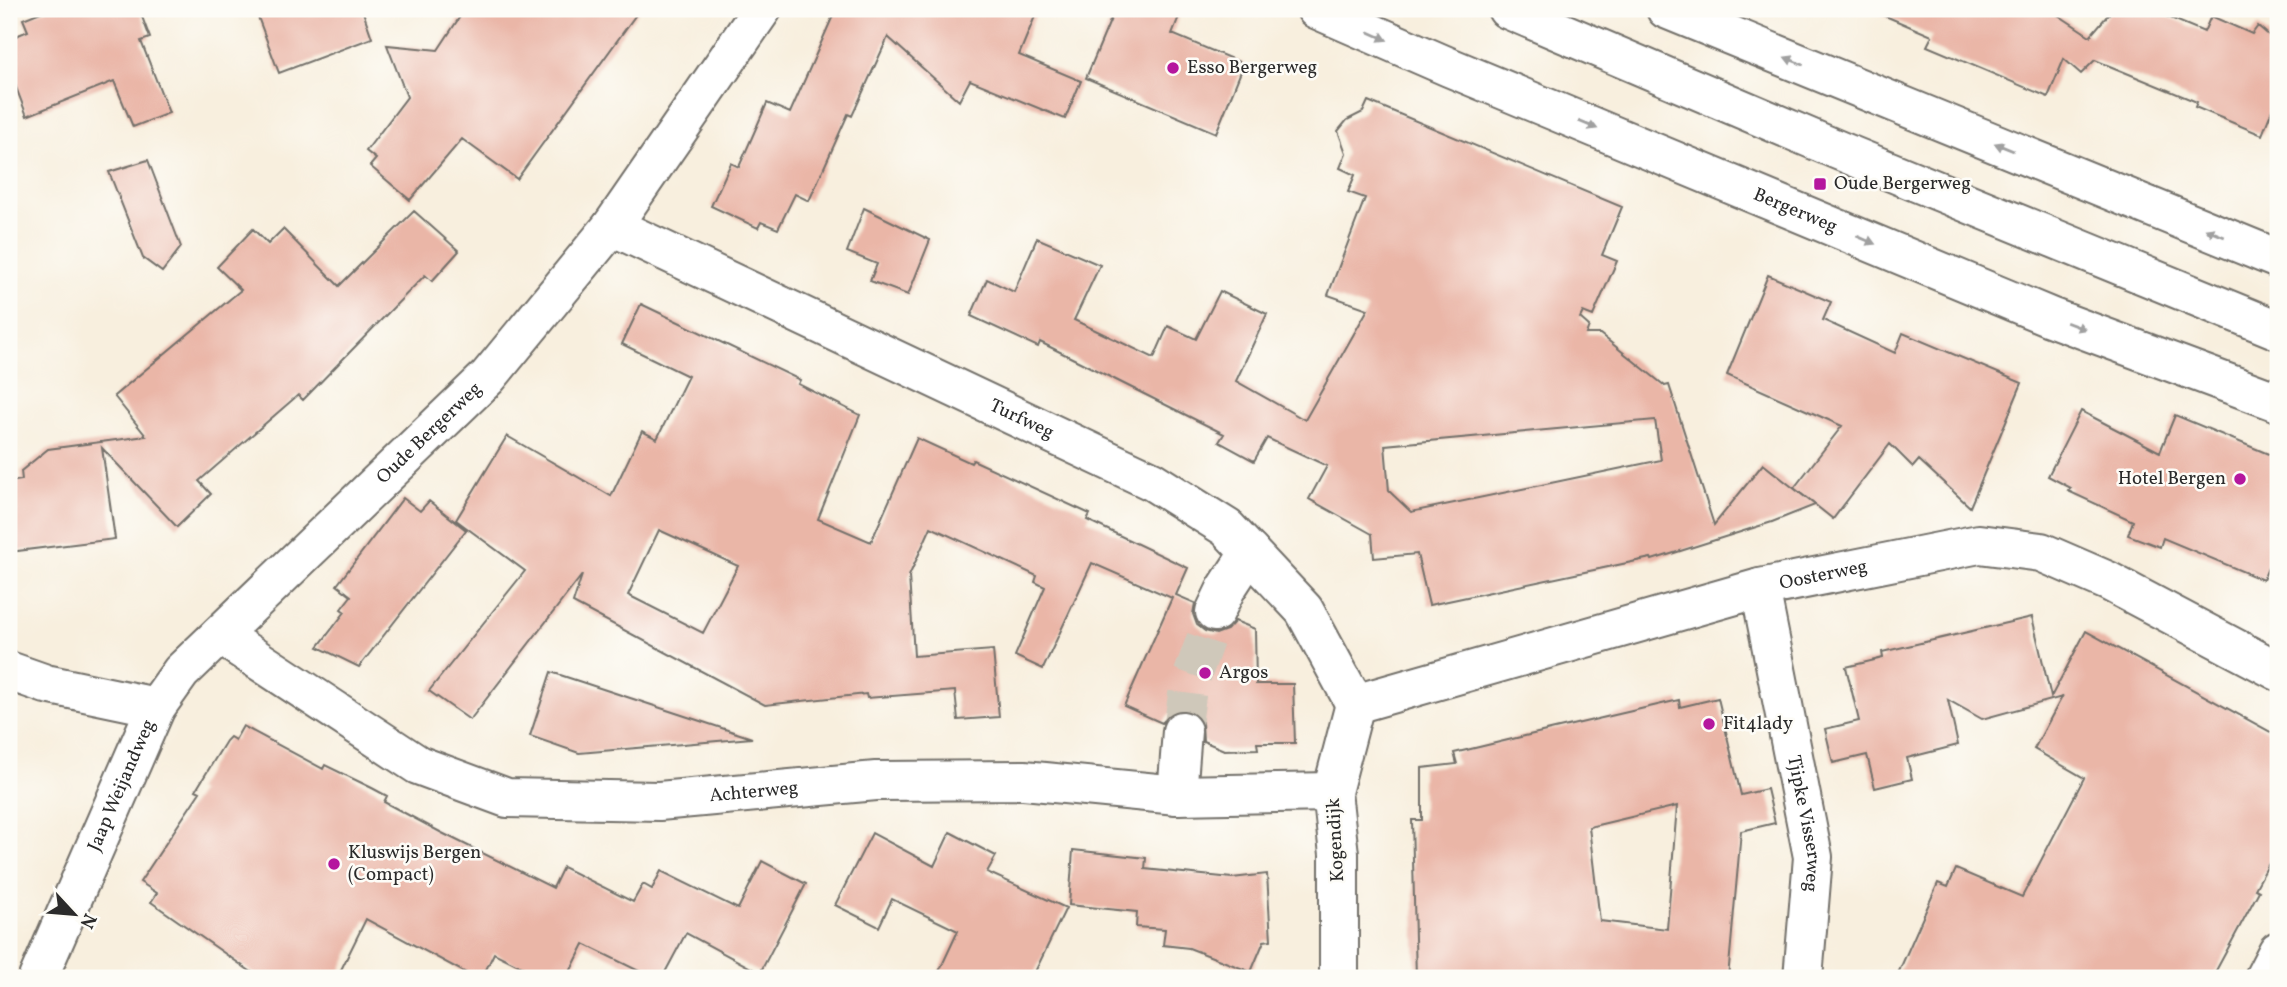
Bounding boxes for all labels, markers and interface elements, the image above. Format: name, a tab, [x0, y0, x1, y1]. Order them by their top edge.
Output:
one-way arrow	[1368, 31, 1389, 42]
place label: Esso Bergerweg	[1187, 55, 1317, 81]
one-way arrow	[1784, 55, 1804, 67]
marker: Esso Bergerweg	[1165, 60, 1181, 76]
one-way arrow	[1578, 119, 1599, 130]
one-way arrow	[1994, 141, 2015, 152]
place label: Oude Bergerweg	[1834, 171, 1971, 197]
marker: Oude Bergerweg	[1812, 176, 1828, 192]
street label: Bergerweg	[1749, 182, 1841, 240]
one-way arrow	[2204, 228, 2225, 239]
one-way arrow	[1856, 234, 1877, 245]
one-way arrow	[2066, 321, 2087, 332]
street label: Oude Bergerweg	[371, 377, 488, 490]
street label: Turfweg	[985, 393, 1058, 446]
place label: Hotel Bergen	[2118, 466, 2226, 492]
marker: Hotel Bergen	[2232, 471, 2248, 487]
street label: Oosterweg	[1777, 554, 1870, 597]
place label: Argos	[1219, 660, 1268, 686]
marker: Argos	[1197, 665, 1213, 681]
place label: Fit4lady	[1723, 711, 1793, 737]
street label: Jaap Weijandweg	[82, 715, 162, 856]
marker: Fit4lady	[1701, 716, 1717, 732]
street label: Tjipke Visserweg	[1780, 753, 1826, 893]
street label: Achterweg	[708, 775, 799, 809]
street label: Kogendijk	[1321, 797, 1351, 883]
place label: Kluswijs Bergen (Compact)	[348, 840, 481, 888]
marker: Kluswijs Bergen (Compact)	[326, 856, 342, 872]
north arrow	[38, 878, 108, 948]
text: N	[73, 909, 102, 933]

